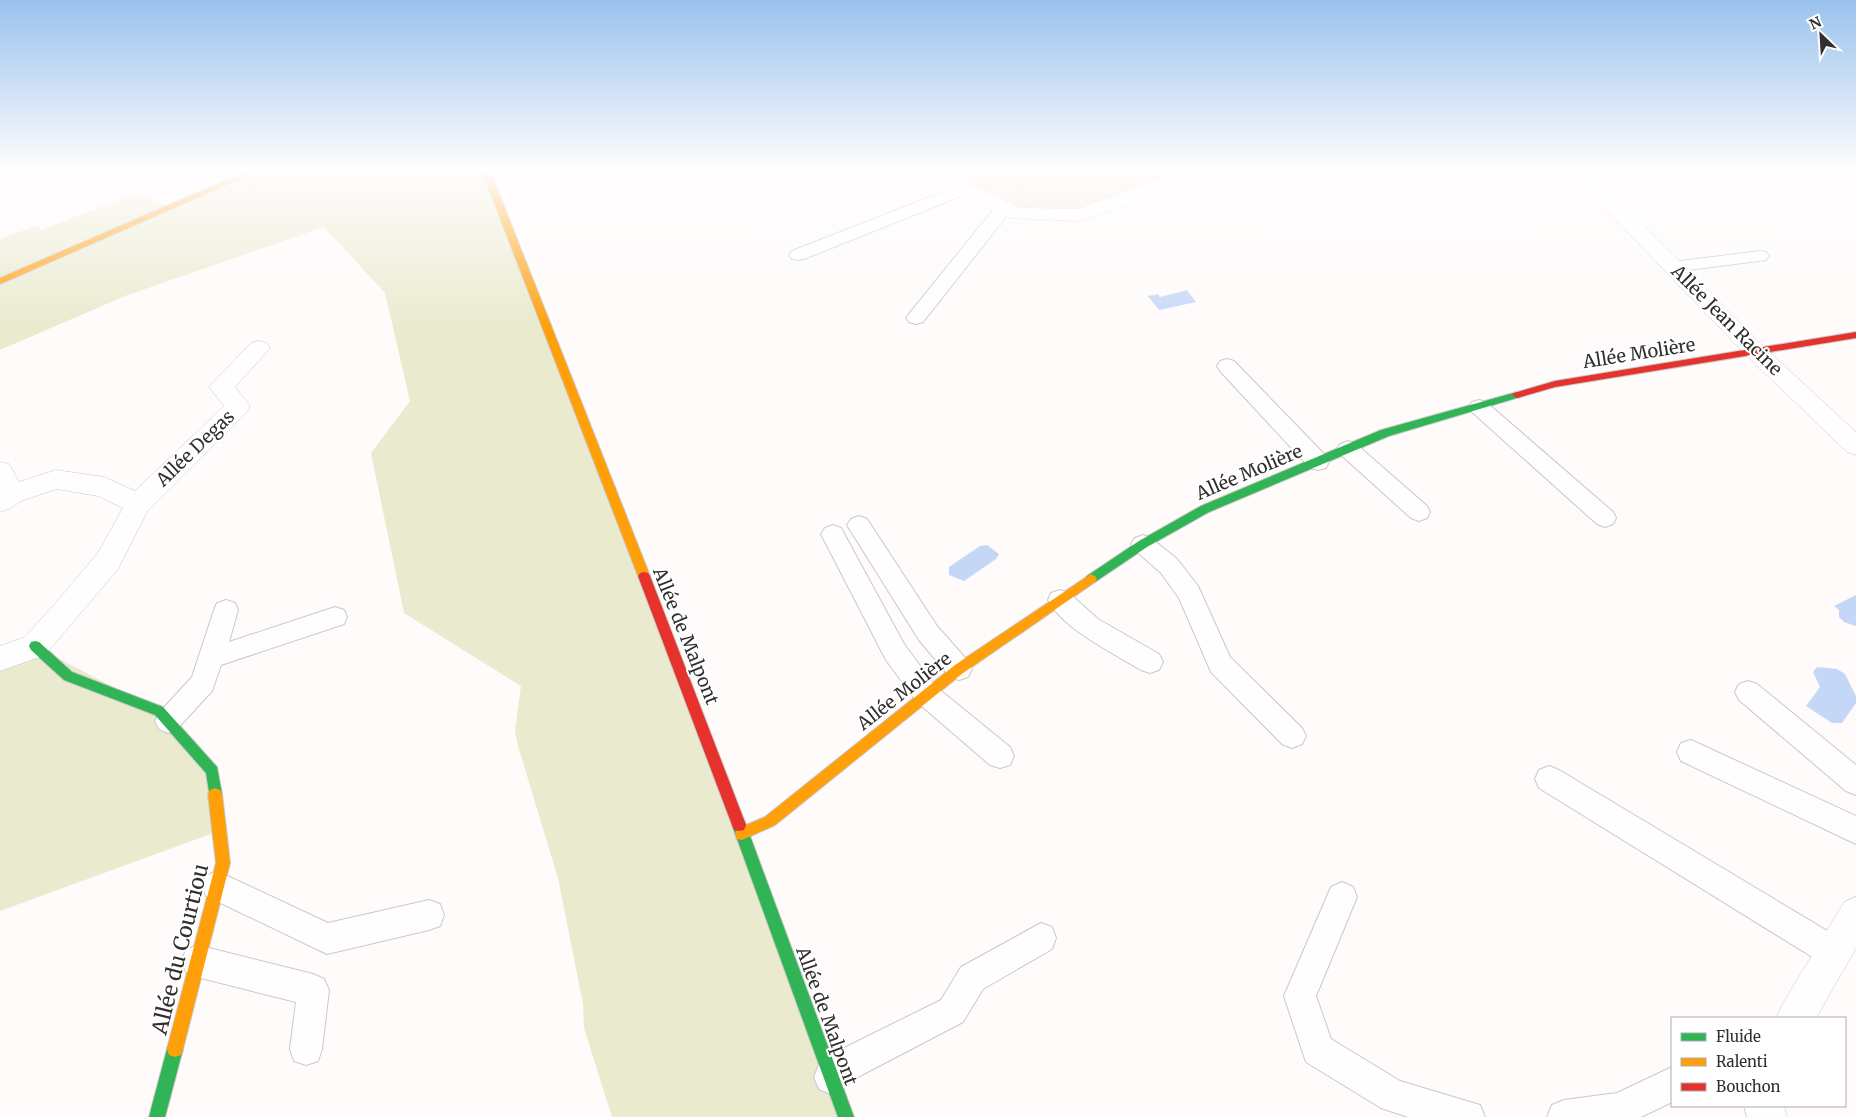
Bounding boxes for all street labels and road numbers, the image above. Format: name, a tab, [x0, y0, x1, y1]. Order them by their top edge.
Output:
street label: Allée Jean Racine	[1666, 259, 1787, 380]
street label: Allée Molière	[1580, 333, 1697, 373]
street label: Allée Degas	[150, 405, 239, 492]
street label: Allée Molière	[1191, 439, 1306, 505]
street label: Allée de Malpont	[648, 563, 724, 708]
street label: Allée Molière	[851, 647, 956, 736]
street label: Allée du Courtiou	[145, 861, 214, 1038]
street label: Allée de Malpont	[791, 943, 863, 1088]

